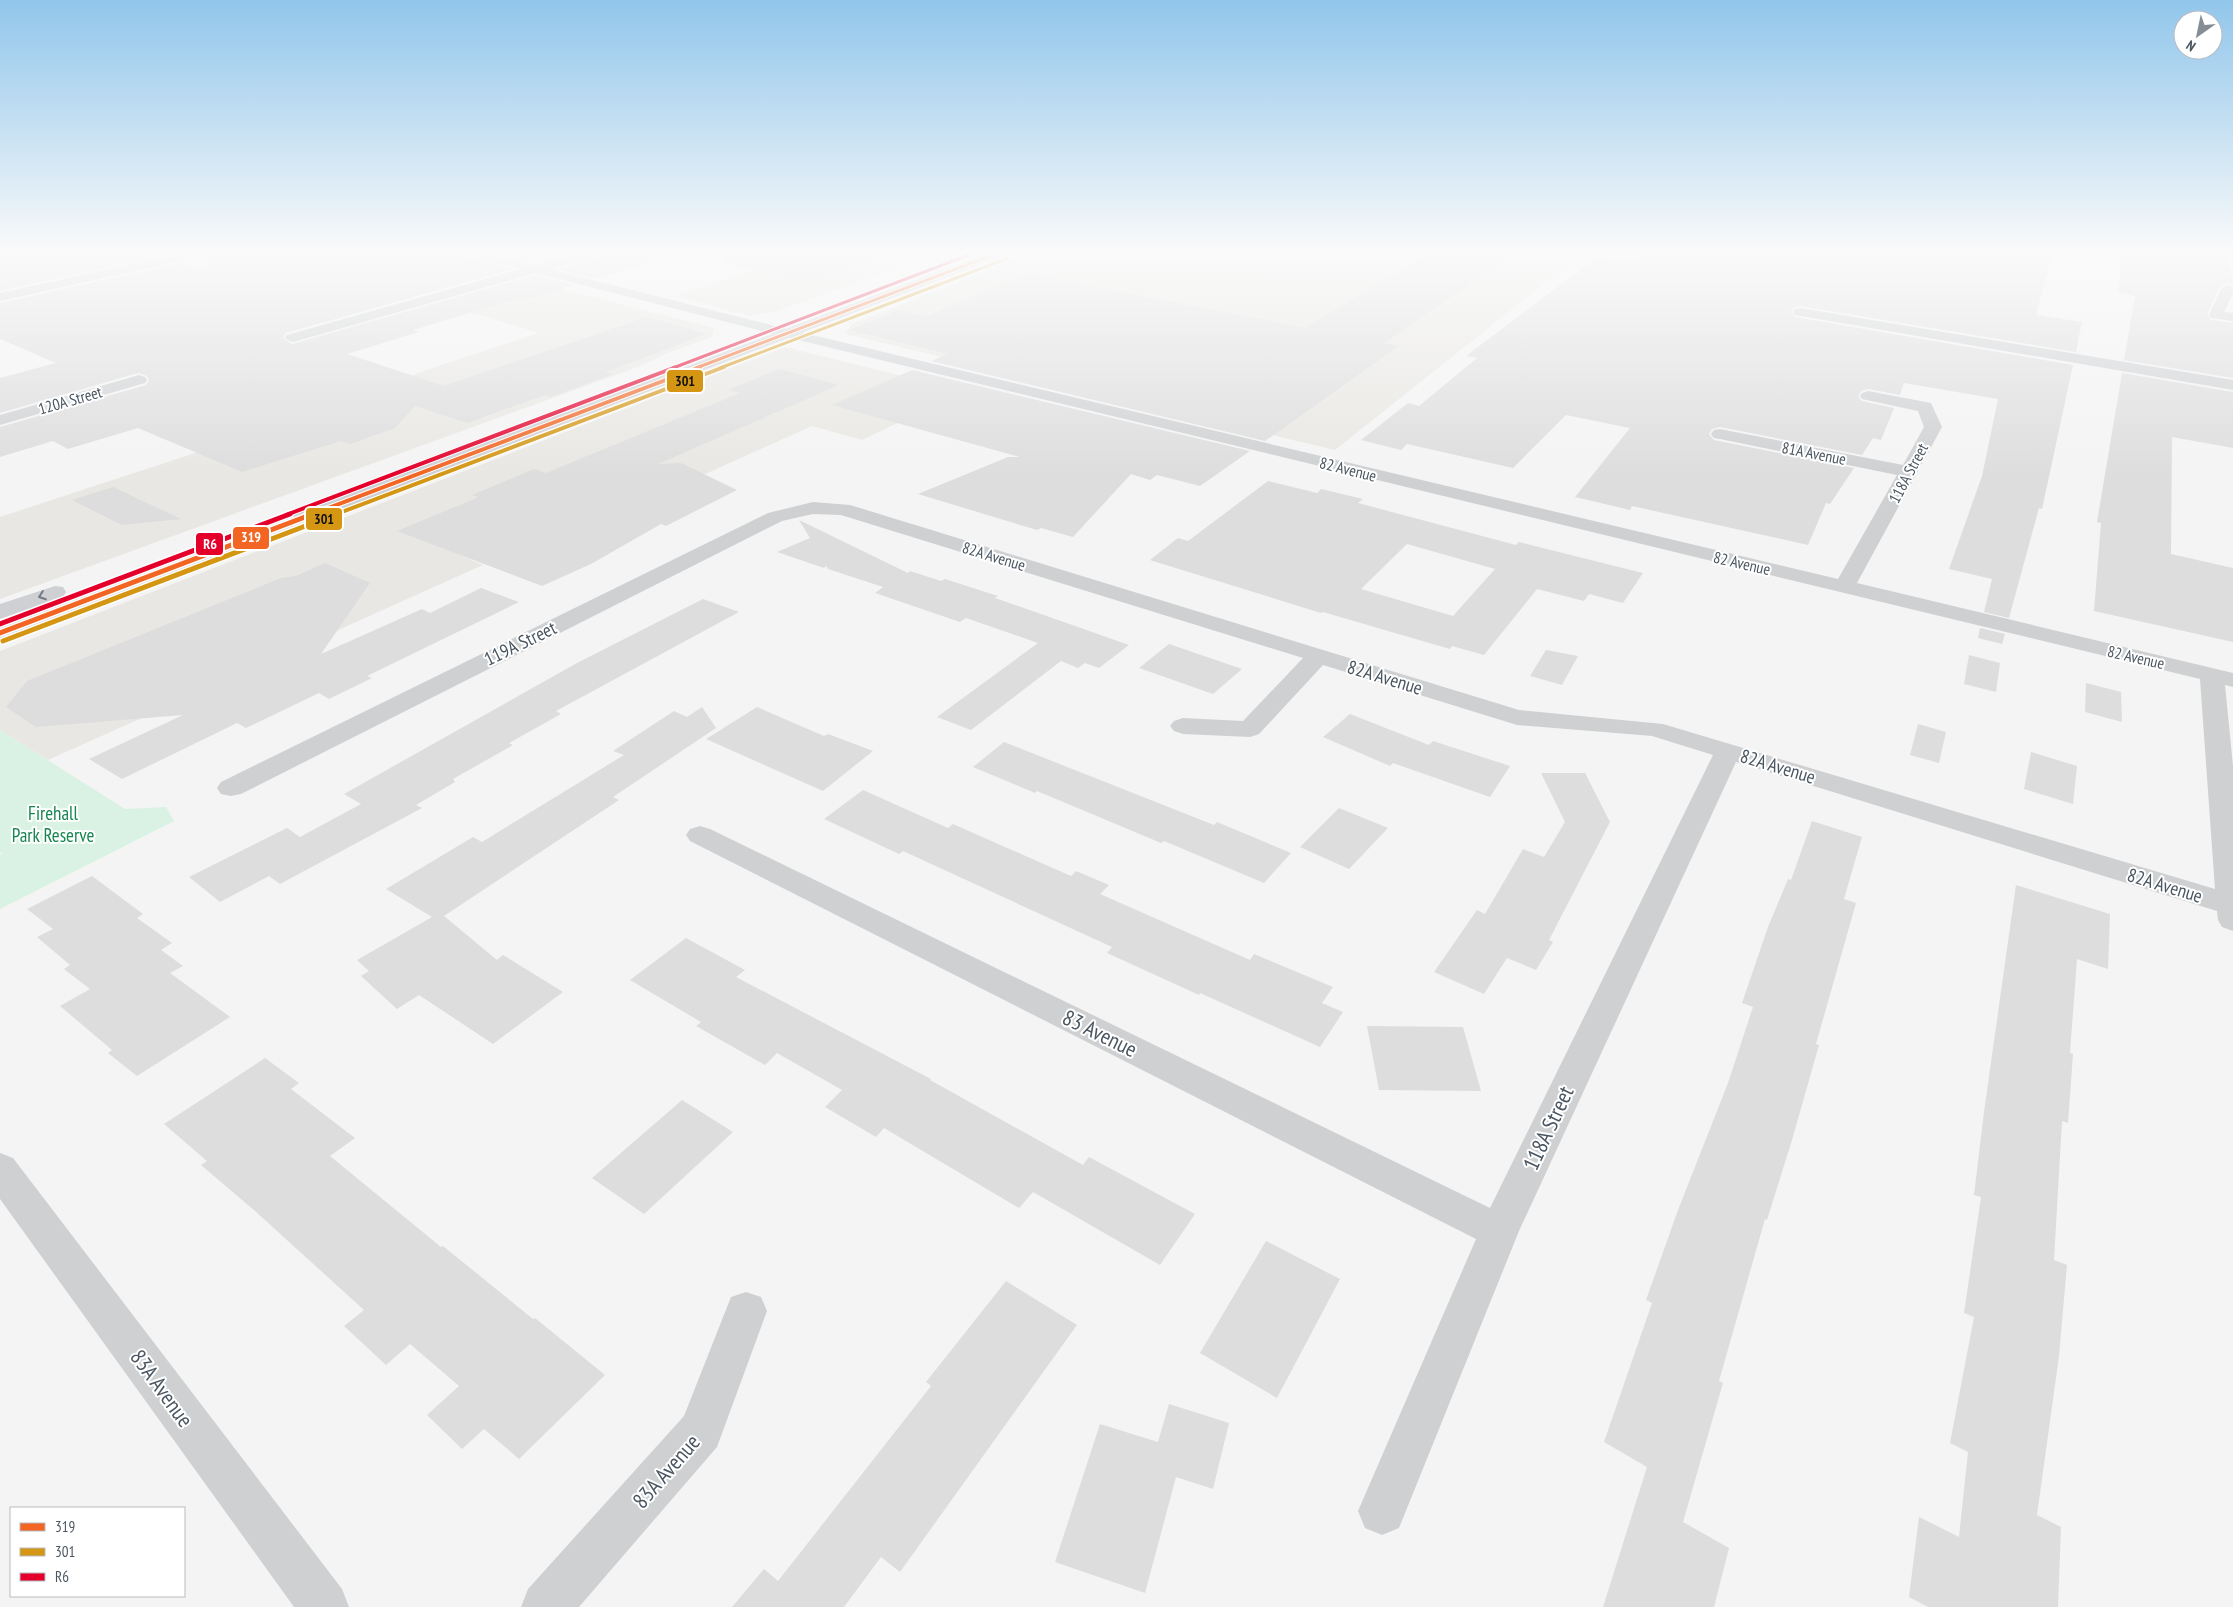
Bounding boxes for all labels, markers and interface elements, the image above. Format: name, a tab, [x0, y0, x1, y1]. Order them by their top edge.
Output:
north arrow	[2173, 10, 2223, 60]
text: N	[2183, 36, 2199, 56]
line badge: 301	[666, 369, 704, 393]
text: 301	[675, 372, 695, 390]
street label: 120A Street	[36, 381, 105, 419]
street label: 81A Avenue	[1780, 437, 1848, 469]
street label: 118A Street	[1884, 439, 1932, 506]
street label: 82 Avenue	[1318, 452, 1378, 486]
line badge: 301	[305, 507, 343, 531]
text: 301	[314, 510, 334, 528]
line badge: 319	[232, 526, 270, 550]
text: 319	[241, 528, 261, 546]
line badge: R6	[195, 532, 224, 556]
text: R6	[203, 535, 217, 553]
street label: 82A Avenue	[960, 537, 1028, 575]
street label: 82 Avenue	[1712, 547, 1772, 579]
one-way arrow	[39, 590, 47, 600]
street label: 119A Street	[480, 615, 561, 671]
street label: 82 Avenue	[2106, 641, 2166, 673]
street label: 82A Avenue	[1345, 654, 1425, 700]
street label: 82A Avenue	[1738, 743, 1818, 789]
park label: Firehall Park Reserve	[12, 801, 95, 847]
street label: 82A Avenue	[2125, 862, 2205, 908]
street label: 83 Avenue	[1058, 1003, 1142, 1063]
street label: 118A Street	[1516, 1081, 1580, 1175]
street label: 83A Avenue	[124, 1344, 200, 1432]
street label: 83A Avenue	[626, 1428, 706, 1514]
legend	[10, 1507, 185, 1597]
text: 319	[55, 1517, 75, 1536]
text: 301	[55, 1542, 75, 1561]
text: R6	[55, 1567, 69, 1586]

